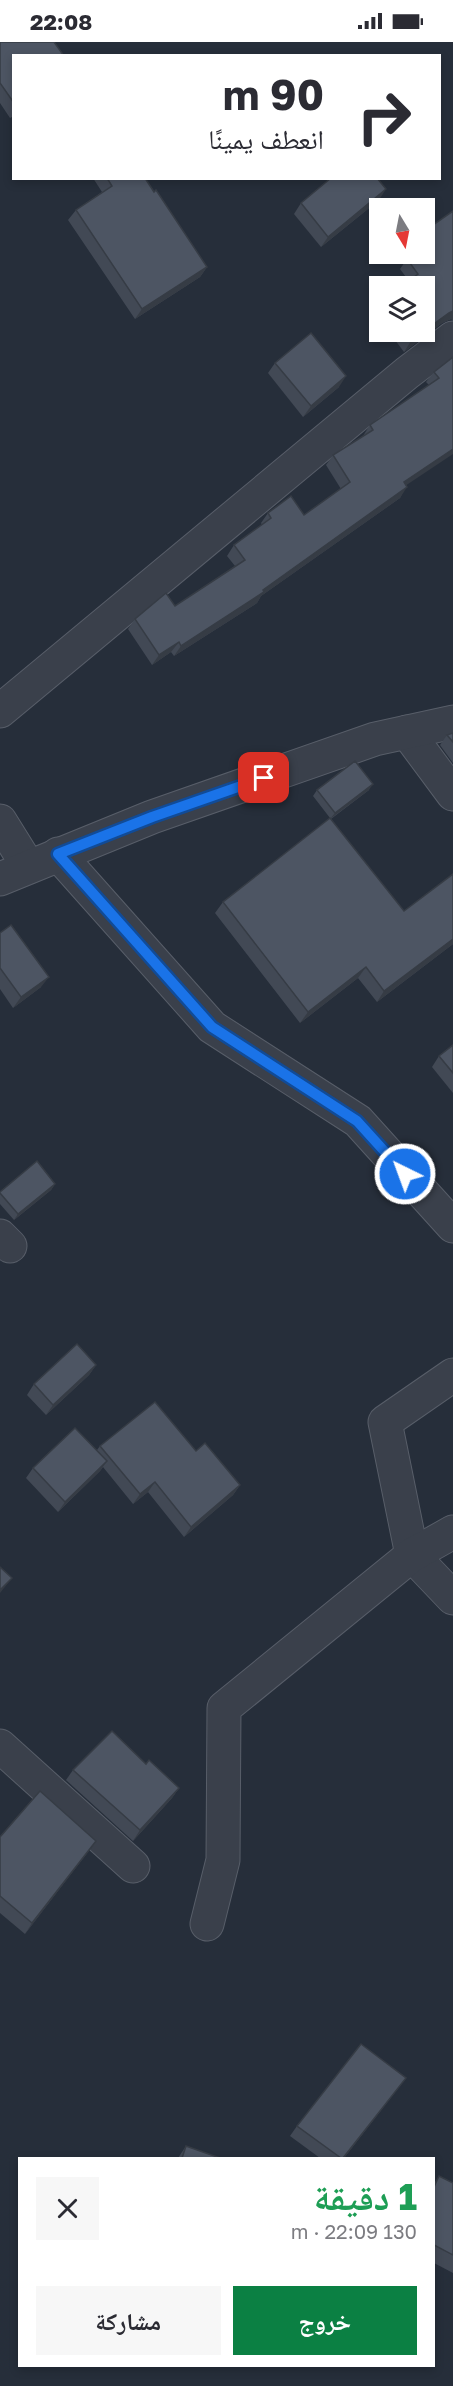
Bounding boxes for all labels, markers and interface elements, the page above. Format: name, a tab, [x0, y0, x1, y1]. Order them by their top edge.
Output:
text: 22:08	[30, 8, 92, 35]
text: 90 m	[223, 69, 324, 119]
icon: right	[345, 78, 423, 156]
text: انعطف يمينًا	[208, 123, 324, 155]
north arrow	[369, 198, 435, 264]
map controls	[369, 198, 435, 342]
button: layers	[369, 276, 435, 342]
pin	[238, 752, 289, 803]
icon: arrive	[247, 761, 280, 794]
position arrow	[373, 1142, 437, 1206]
text: 1 دقيقة	[314, 2175, 417, 2218]
button: close	[36, 2177, 99, 2240]
text: 130 m · 22:09	[291, 2219, 417, 2243]
button: مشاركة	[36, 2286, 221, 2355]
button: خروج	[233, 2286, 417, 2355]

